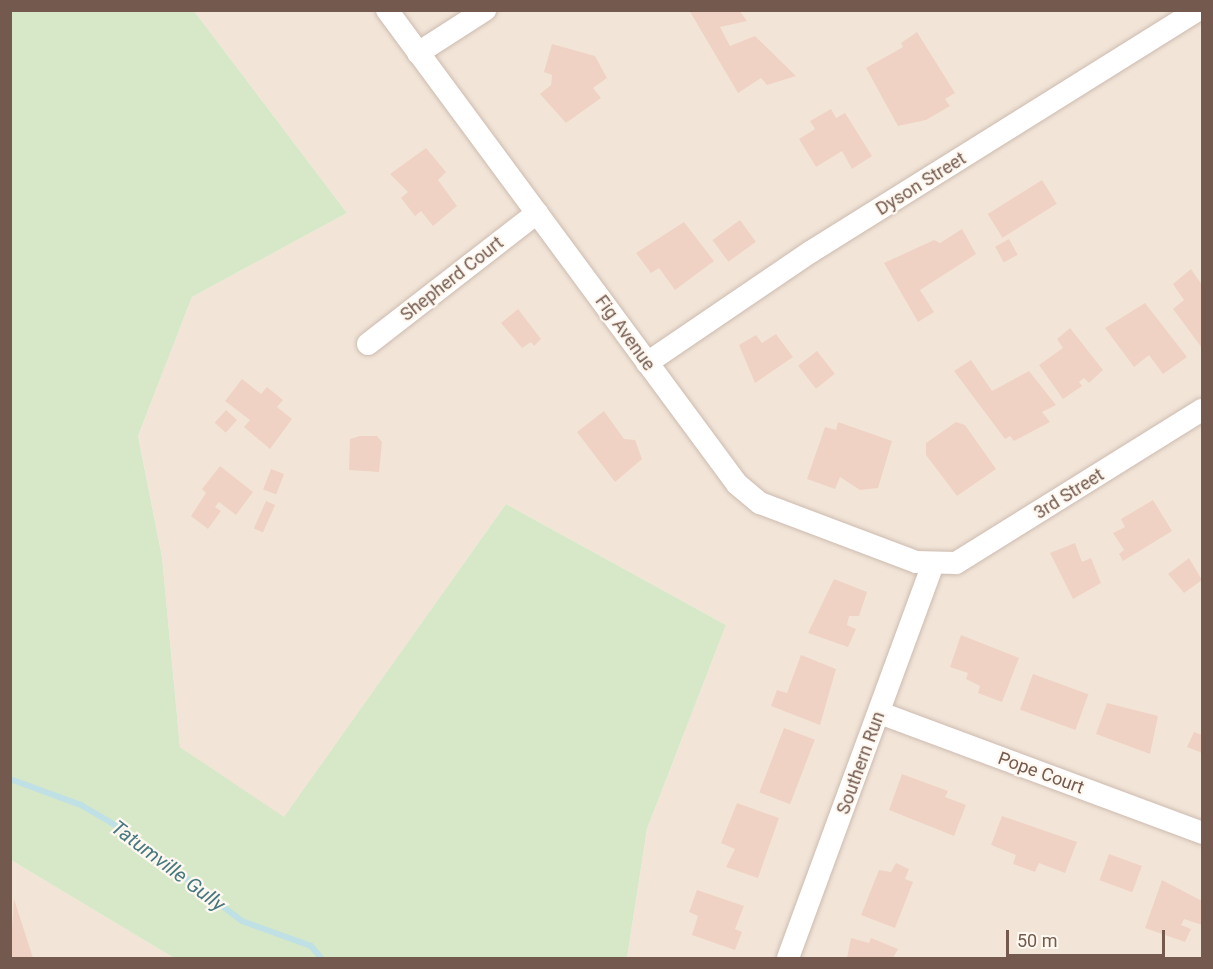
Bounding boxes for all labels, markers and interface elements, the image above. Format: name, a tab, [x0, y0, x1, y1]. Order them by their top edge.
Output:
street label: Dyson Street	[872, 148, 970, 220]
street label: Shepherd Court	[396, 232, 508, 326]
street label: Fig Avenue	[590, 291, 660, 375]
street label: 3rd Street	[1030, 464, 1108, 524]
street label: Southern Run	[832, 709, 890, 817]
street label: Pope Court	[995, 747, 1087, 799]
water label: Tatumville Gully	[106, 815, 230, 917]
scale bar	[1009, 918, 1168, 956]
text: 50 m	[1017, 930, 1057, 951]

